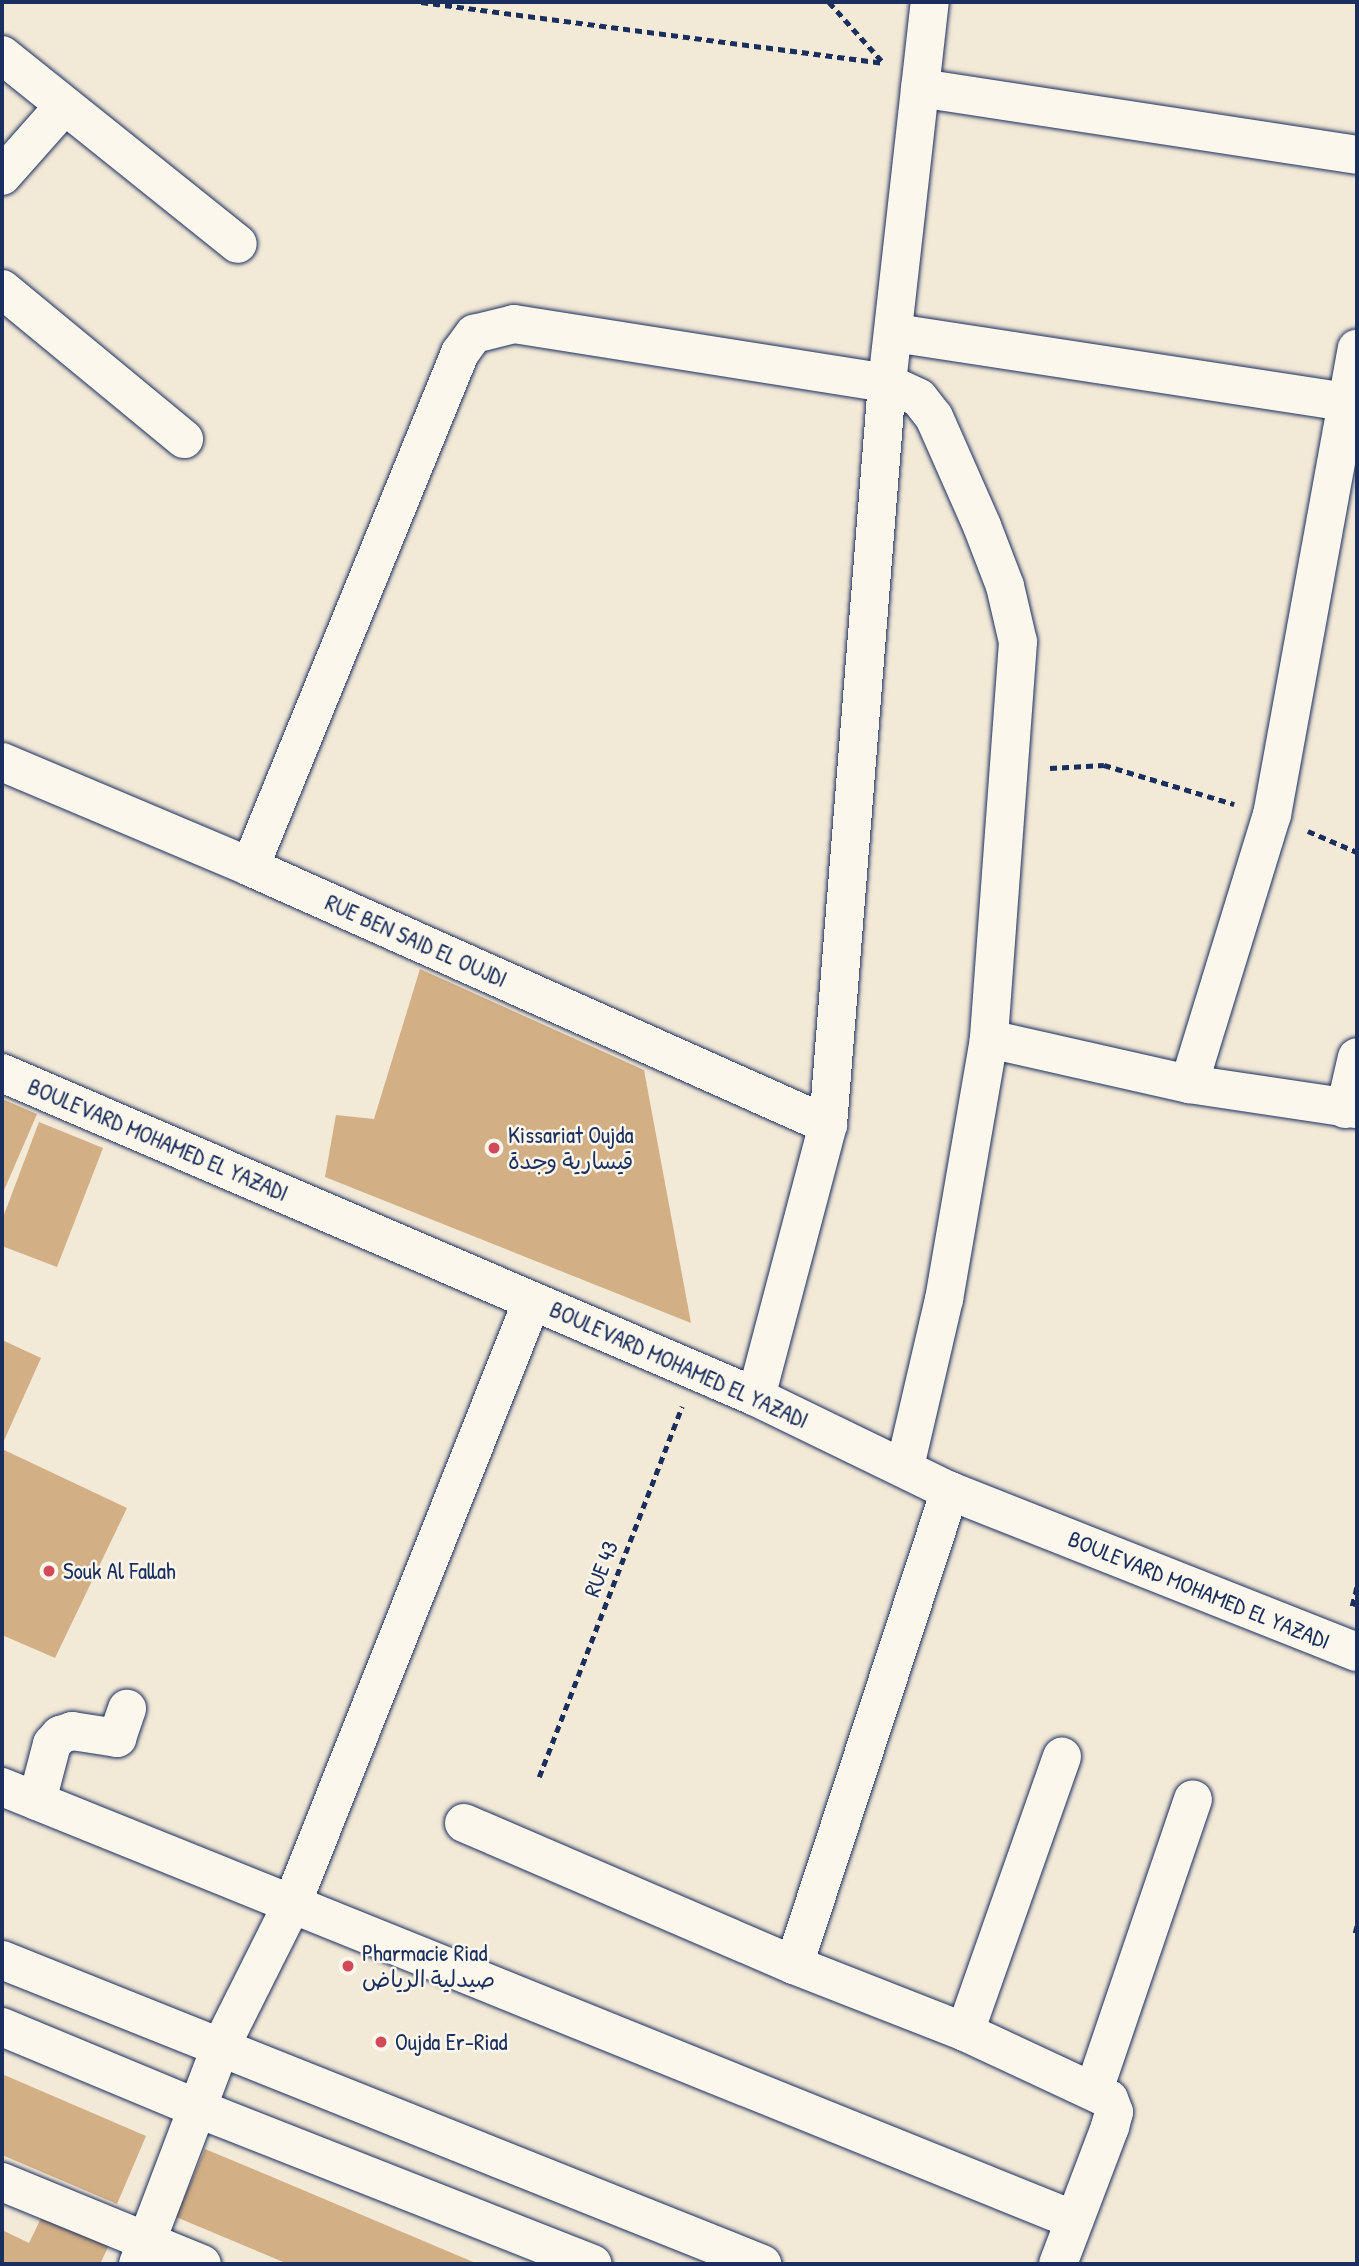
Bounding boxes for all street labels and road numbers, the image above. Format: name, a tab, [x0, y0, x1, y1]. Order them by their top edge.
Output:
street label: RUE BEN SAID EL OUJDI	[321, 889, 511, 993]
street label: BOULEVARD MOHAMED EL YAZADI	[24, 1073, 292, 1207]
street label: BOULEVARD MOHAMED EL YAZADI	[546, 1295, 812, 1435]
street label: BOULEVARD MOHAMED EL YAZADI	[1064, 1525, 1334, 1655]
street label: RUE 43	[578, 1537, 624, 1601]

